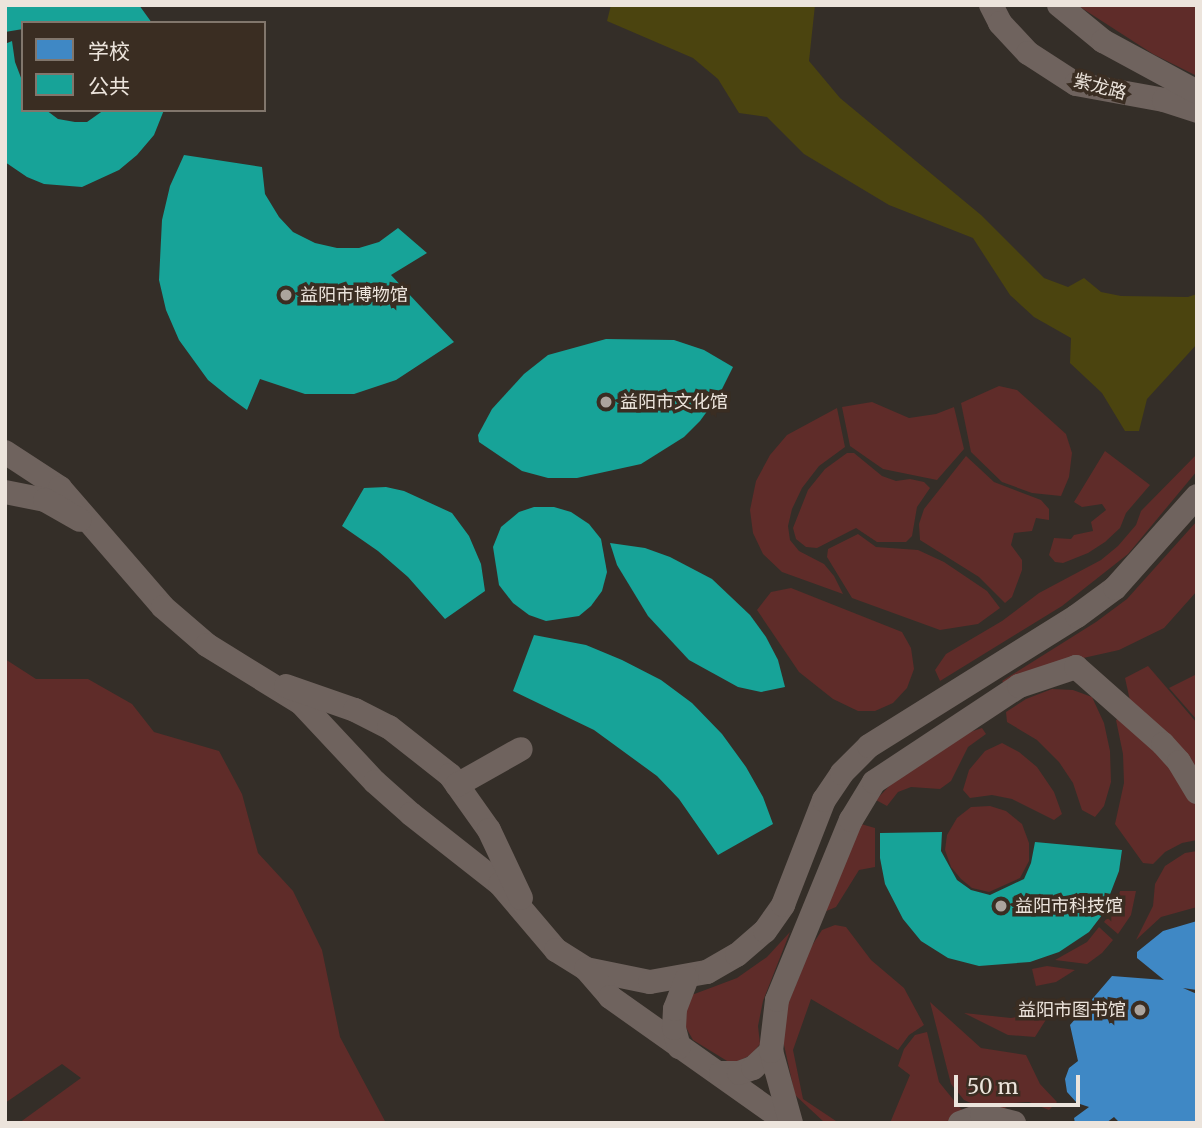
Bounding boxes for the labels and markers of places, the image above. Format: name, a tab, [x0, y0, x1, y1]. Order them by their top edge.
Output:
place label: 益阳市博物馆	[300, 284, 408, 306]
marker: 益阳市博物馆	[278, 287, 294, 303]
place label: 益阳市文化馆	[620, 391, 728, 413]
marker: 益阳市文化馆	[598, 394, 614, 410]
place label: 益阳市科技馆	[1015, 895, 1123, 917]
marker: 益阳市科技馆	[993, 898, 1009, 914]
place label: 益阳市图书馆	[1018, 999, 1126, 1021]
marker: 益阳市图书馆	[1132, 1002, 1148, 1018]

